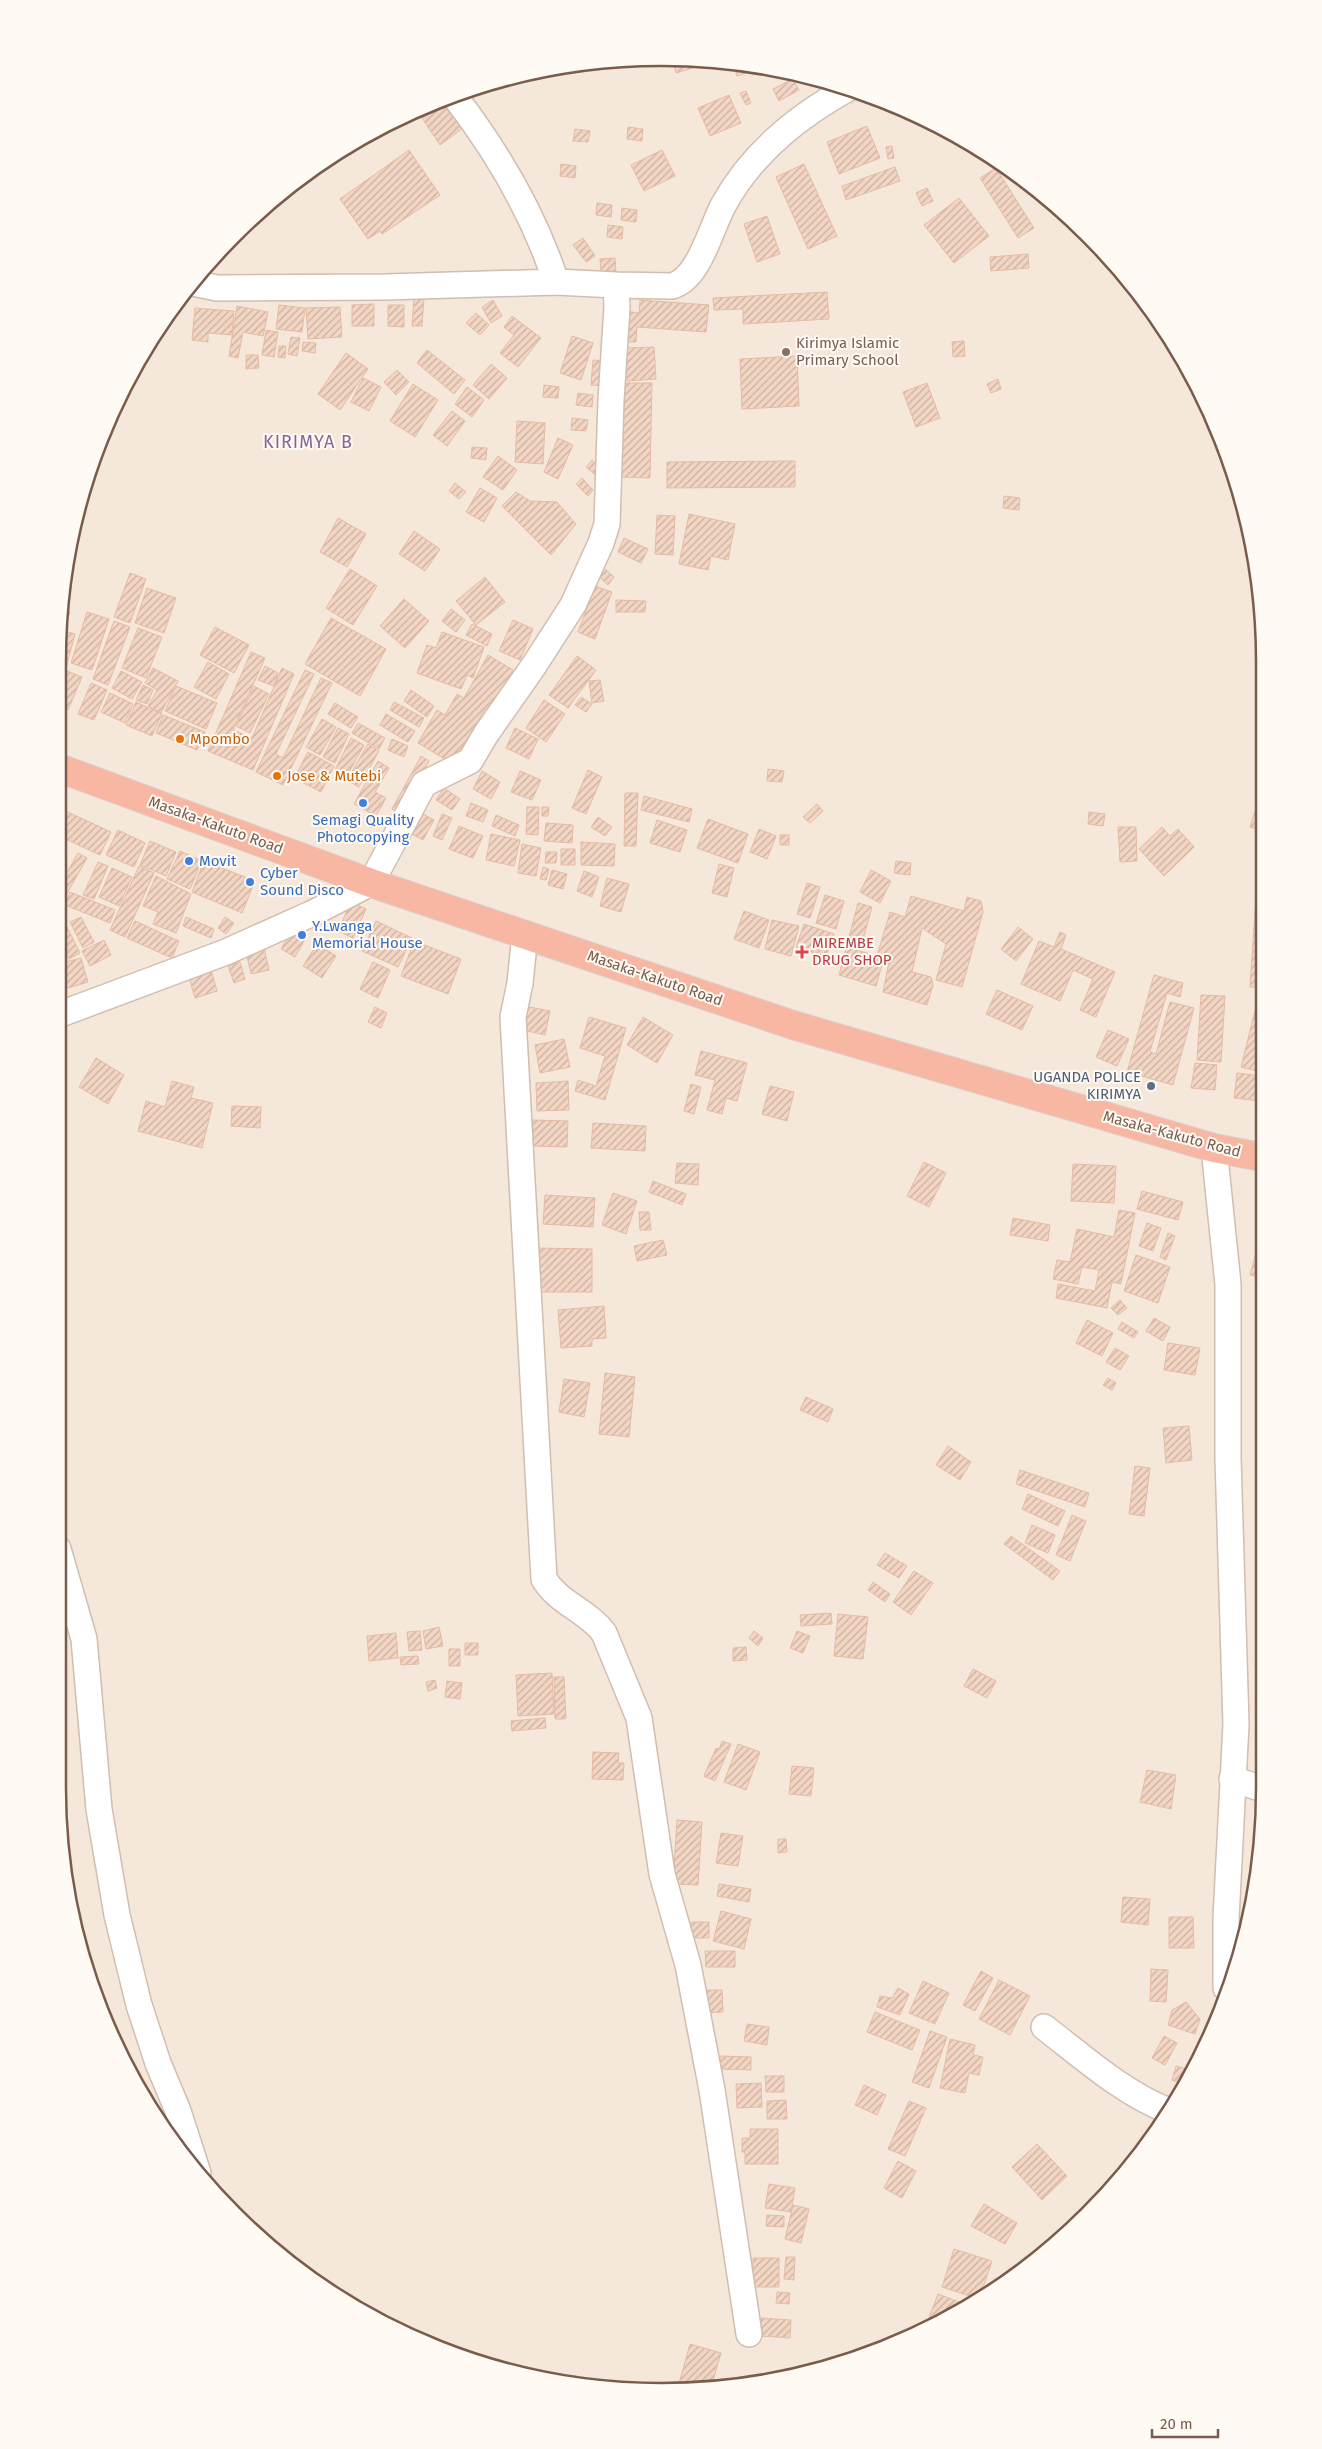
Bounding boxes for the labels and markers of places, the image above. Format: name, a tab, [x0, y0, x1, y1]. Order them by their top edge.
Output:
place label: Kirimya Islamic Primary School	[796, 334, 899, 369]
marker: Kirimya Islamic Primary School	[780, 346, 792, 358]
place label: Mpombo	[190, 730, 250, 748]
marker: Mpombo	[174, 733, 186, 745]
place label: Jose & Mutebi	[287, 767, 381, 785]
marker: Jose & Mutebi	[271, 770, 283, 782]
marker: Semagi Quality Photocopying	[357, 797, 369, 809]
place label: Semagi Quality Photocopying	[312, 811, 414, 846]
place label: Movit	[199, 852, 237, 870]
marker: Movit	[183, 855, 195, 867]
place label: Cyber Sound Disco	[260, 864, 344, 899]
marker: Cyber Sound Disco	[244, 876, 256, 888]
place label: Y.Lwanga Memorial House	[312, 917, 423, 952]
marker: Y.Lwanga Memorial House	[296, 929, 308, 941]
place label: MIREMBE DRUG SHOP	[812, 934, 892, 969]
marker: MIREMBE DRUG SHOP	[796, 946, 808, 958]
place label: UGANDA POLICE KIRIMYA	[1033, 1068, 1141, 1103]
marker: UGANDA POLICE KIRIMYA	[1145, 1080, 1157, 1092]

